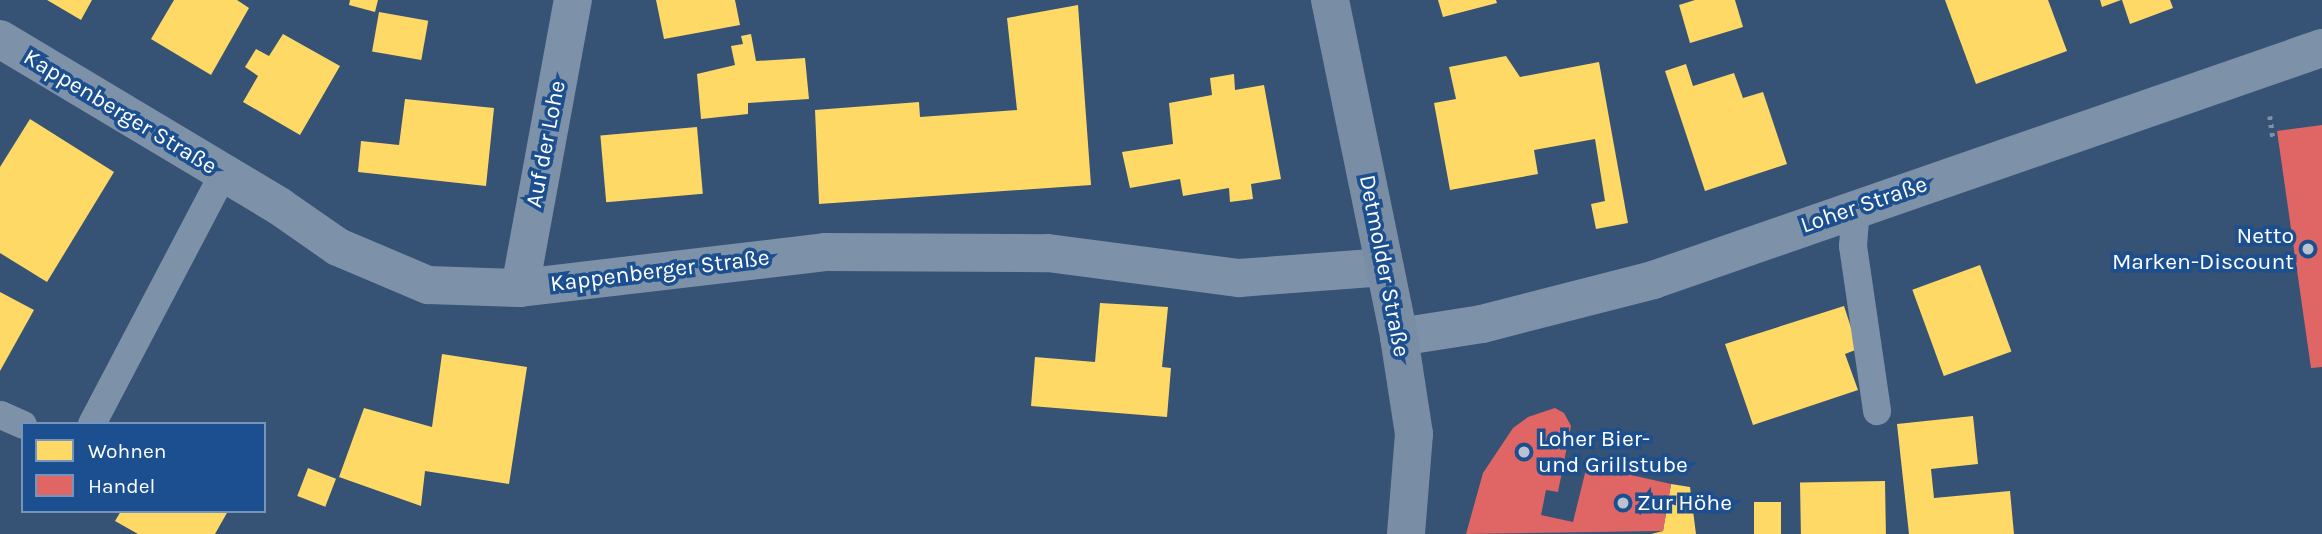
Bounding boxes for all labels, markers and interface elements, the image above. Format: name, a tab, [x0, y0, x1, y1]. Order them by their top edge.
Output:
street label: Kappenberger Straße	[18, 43, 222, 181]
street label: Auf der Lohe	[520, 78, 572, 210]
street label: Loher Straße	[1797, 170, 1931, 240]
street label: Detmolder Straße	[1353, 173, 1415, 359]
place label: Netto Marken-Discount	[2112, 222, 2294, 276]
marker: Netto Marken-Discount	[2300, 241, 2316, 257]
street label: Kappenberger Straße	[549, 244, 771, 298]
legend	[21, 422, 266, 513]
place label: Loher Bier- und Grillstube	[1538, 425, 1688, 479]
text: Wohnen	[88, 439, 166, 463]
marker: Loher Bier- und Grillstube	[1516, 444, 1532, 460]
text: Handel	[88, 474, 155, 498]
place label: Zur Höhe	[1637, 489, 1732, 517]
marker: Zur Höhe	[1615, 495, 1631, 511]

